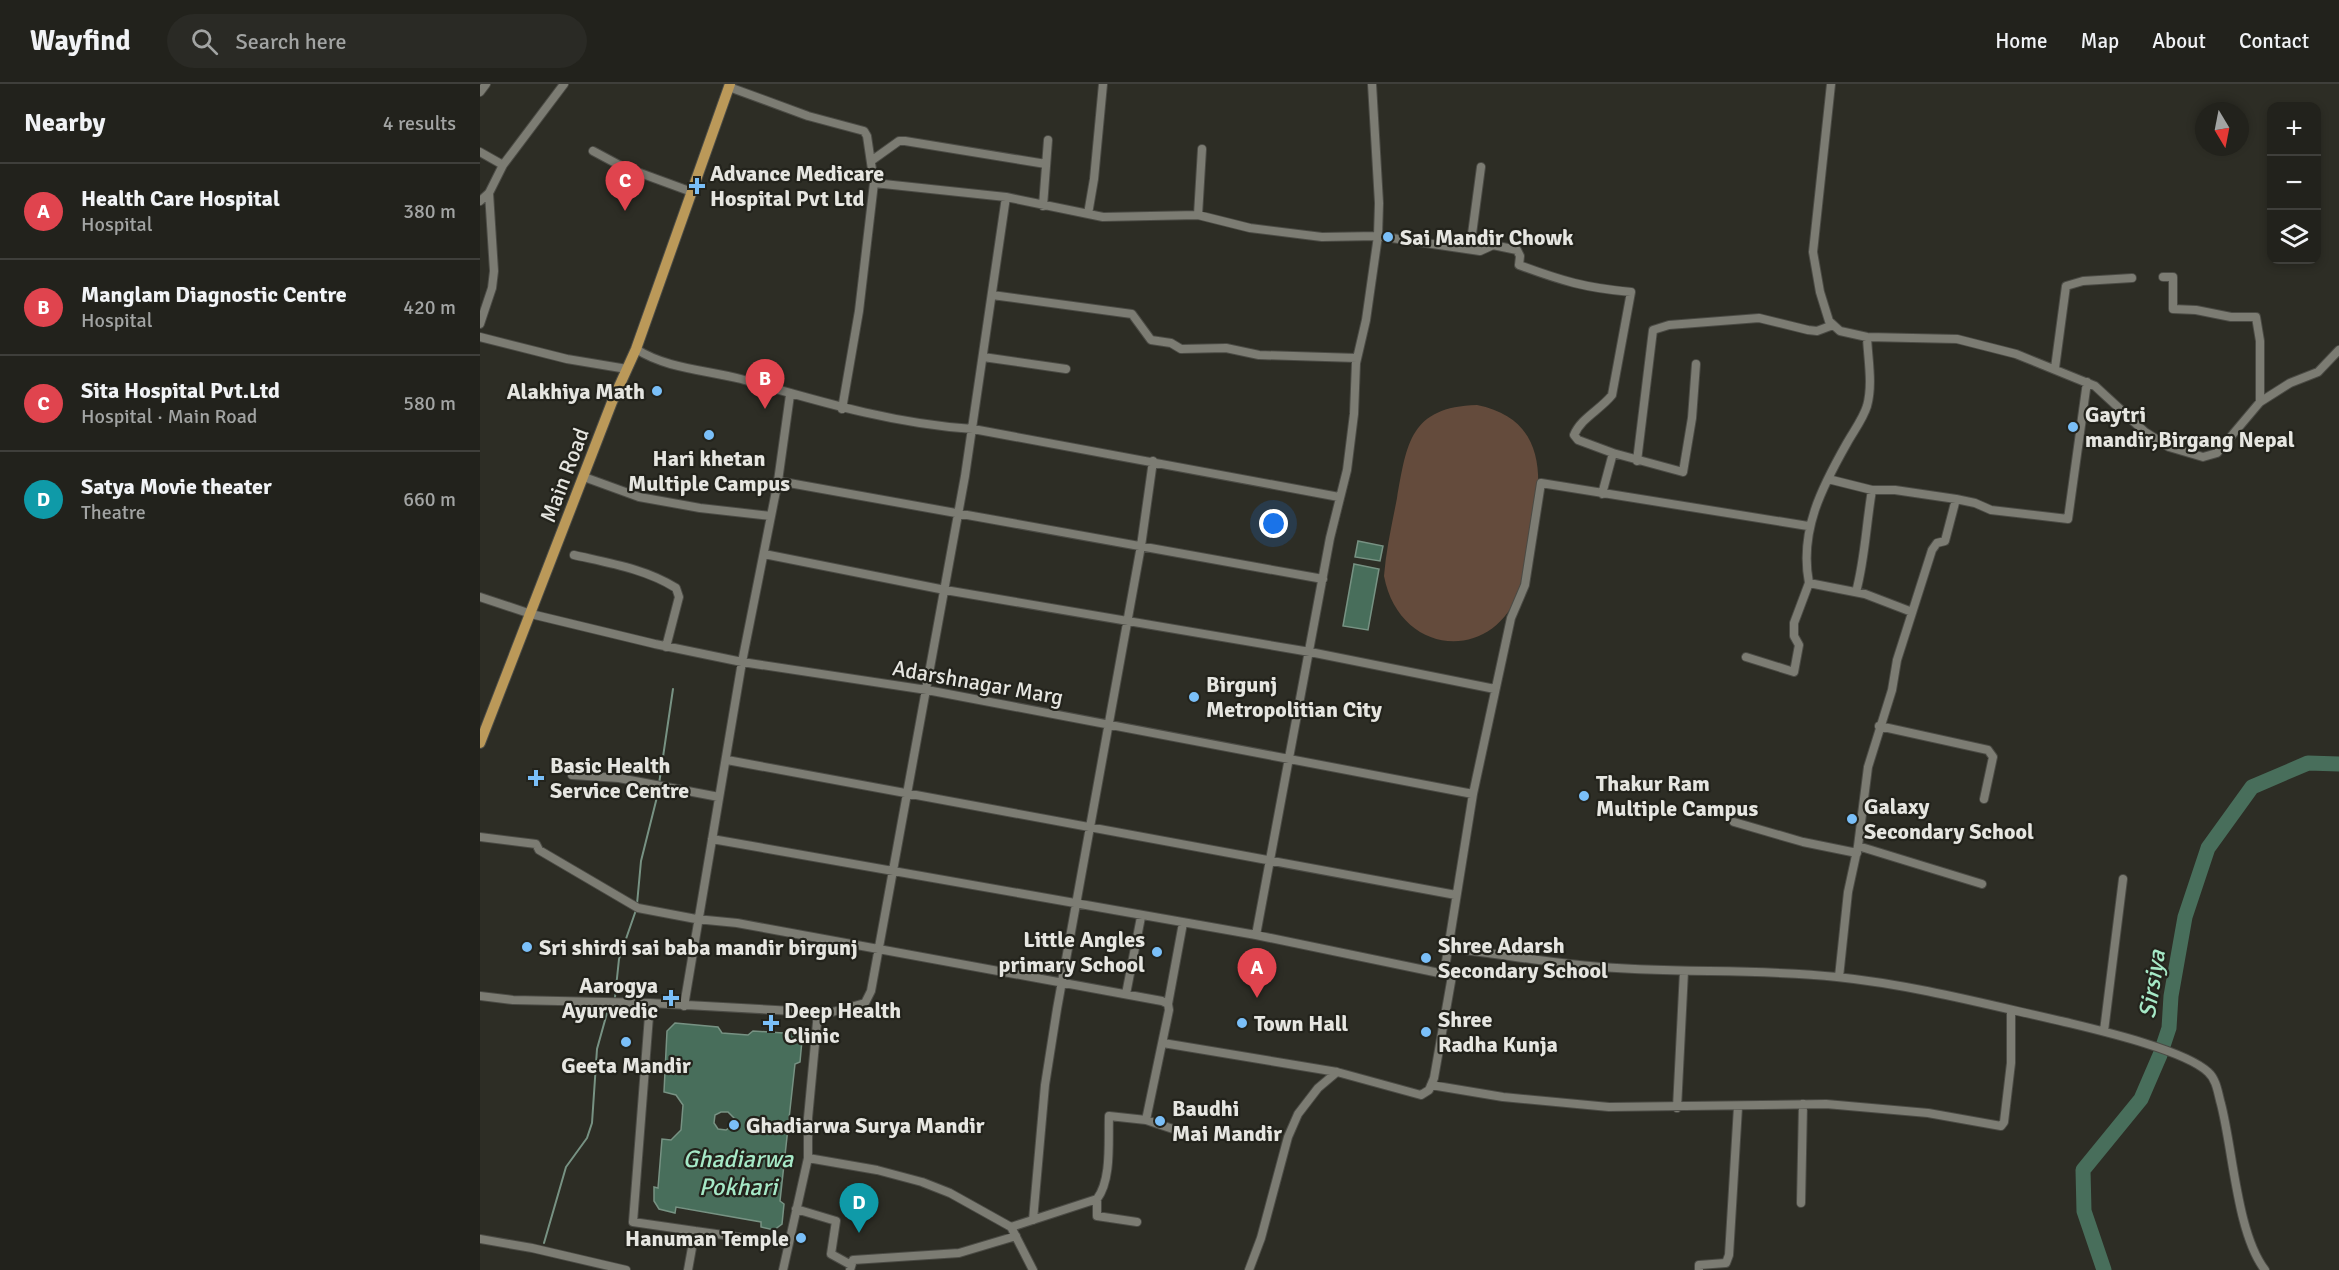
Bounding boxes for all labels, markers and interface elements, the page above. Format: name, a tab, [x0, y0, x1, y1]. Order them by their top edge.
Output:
search box	[167, 14, 587, 68]
text: Wayfind	[30, 24, 131, 58]
icon: search	[188, 25, 221, 58]
text: Search here	[236, 28, 347, 55]
text: Home	[1995, 28, 2048, 54]
text: Map	[2081, 28, 2119, 54]
text: About	[2152, 28, 2206, 54]
text: Contact	[2239, 28, 2309, 54]
north arrow	[2195, 102, 2249, 156]
map controls	[2267, 102, 2321, 264]
button: +	[2267, 102, 2321, 156]
text: Nearby	[24, 107, 105, 139]
text: 4 results	[383, 111, 456, 136]
button: −	[2267, 156, 2321, 210]
place label: Advance Medicare Hospital Pvt Ltd	[710, 160, 884, 212]
pin: C	[606, 162, 644, 211]
marker: Advance Medicare Hospital Pvt Ltd	[688, 177, 706, 195]
text: Health Care Hospital	[81, 185, 280, 212]
text: A	[37, 199, 50, 224]
text: 380 m	[403, 199, 456, 224]
button: layers	[2267, 210, 2321, 264]
text: Hospital	[81, 212, 153, 237]
place label: Sai Mandir Chowk	[1400, 224, 1574, 251]
marker: Sai Mandir Chowk	[1381, 230, 1395, 244]
text: Manglam Diagnostic Centre	[81, 281, 347, 308]
text: B	[37, 295, 50, 320]
text: 420 m	[403, 295, 456, 320]
text: Hospital	[81, 308, 153, 333]
pin: B	[746, 360, 784, 409]
text: Sita Hospital Pvt.Ltd	[81, 377, 280, 404]
place label: Alakhiya Math	[507, 378, 645, 405]
marker: Alakhiya Math	[650, 384, 664, 398]
text: C	[37, 391, 50, 416]
text: 580 m	[403, 391, 456, 416]
place label: Gaytri mandir,Birgang Nepal	[2085, 401, 2295, 453]
text: Hospital · Main Road	[81, 404, 257, 429]
marker: Gaytri mandir,Birgang Nepal	[2066, 420, 2080, 434]
street label: Main Road	[534, 424, 595, 526]
marker: Hari khetan Multiple Campus	[702, 428, 716, 442]
place label: Hari khetan Multiple Campus	[628, 445, 790, 497]
text: Satya Movie theater	[81, 473, 272, 500]
text: D	[37, 487, 50, 512]
text: 660 m	[403, 487, 456, 512]
text: Theatre	[81, 500, 146, 525]
your location	[1259, 509, 1288, 538]
street label: Adarshnagar Marg	[890, 654, 1065, 711]
place label: Birgunj Metropolitian City	[1206, 671, 1382, 723]
marker: Birgunj Metropolitian City	[1187, 690, 1201, 704]
place label: Basic Health Service Centre	[550, 752, 689, 804]
marker: Basic Health Service Centre	[527, 769, 545, 787]
place label: Thakur Ram Multiple Campus	[1596, 770, 1758, 822]
marker: Thakur Ram Multiple Campus	[1577, 789, 1591, 803]
place label: Galaxy Secondary School	[1864, 793, 2034, 845]
marker: Galaxy Secondary School	[1845, 812, 1859, 826]
place label: Little Angles primary School	[999, 926, 1145, 978]
place label: Shree Adarsh Secondary School	[1438, 932, 1608, 984]
place label: Sri shirdi sai baba mandir birgunj	[539, 934, 858, 961]
marker: Sri shirdi sai baba mandir birgunj	[520, 940, 534, 954]
marker: Little Angles primary School	[1150, 945, 1164, 959]
water label: Sirsiya	[2132, 947, 2172, 1020]
pin: A	[1238, 948, 1276, 998]
marker: Shree Adarsh Secondary School	[1419, 951, 1433, 965]
place label: Aarogya Ayurvedic	[562, 972, 658, 1024]
marker: Aarogya Ayurvedic	[662, 989, 680, 1007]
place label: Deep Health Clinic	[784, 997, 901, 1049]
place label: Shree Radha Kunja	[1438, 1006, 1558, 1058]
place label: Town Hall	[1254, 1010, 1348, 1037]
marker: Deep Health Clinic	[762, 1014, 780, 1032]
marker: Town Hall	[1235, 1016, 1249, 1030]
marker: Shree Radha Kunja	[1419, 1025, 1433, 1039]
marker: Geeta Mandir	[619, 1035, 633, 1049]
place label: Geeta Mandir	[561, 1052, 691, 1079]
place label: Baudhi Mai Mandir	[1172, 1095, 1282, 1147]
place label: Ghadiarwa Surya Mandir	[746, 1112, 985, 1139]
marker: Baudhi Mai Mandir	[1153, 1114, 1167, 1128]
marker: Ghadiarwa Surya Mandir	[727, 1118, 741, 1132]
water label: Ghadiarwa Pokhari	[683, 1144, 794, 1202]
pin: D	[840, 1184, 878, 1233]
place label: Hanuman Temple	[625, 1225, 789, 1252]
marker: Hanuman Temple	[794, 1231, 808, 1245]

